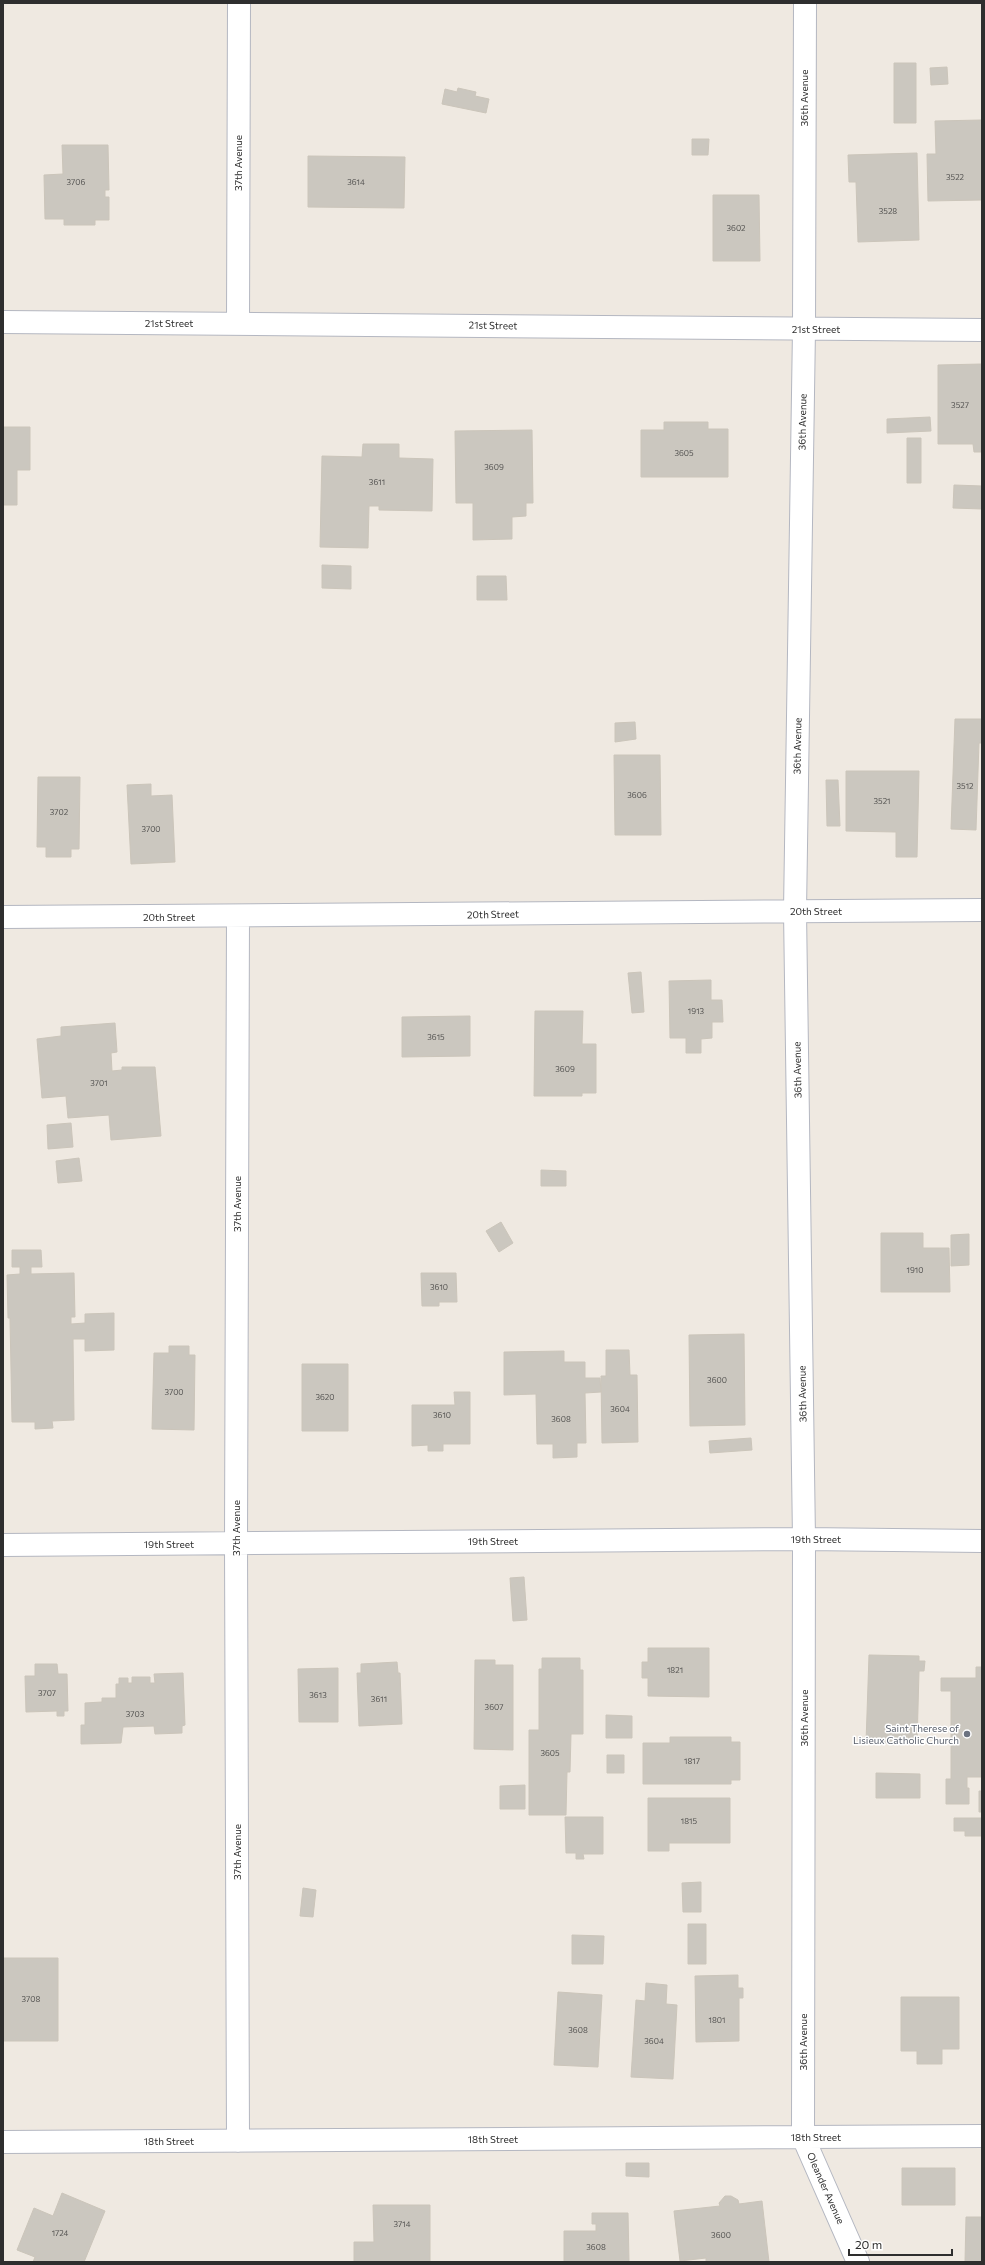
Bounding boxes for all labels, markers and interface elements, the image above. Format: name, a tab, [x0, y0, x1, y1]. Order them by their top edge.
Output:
street label: 36th Avenue	[798, 70, 810, 126]
street label: 37th Avenue	[232, 135, 244, 191]
house number: 3522	[946, 172, 965, 182]
house number: 3706	[67, 177, 86, 187]
house number: 3614	[347, 177, 365, 187]
house number: 3528	[879, 206, 897, 216]
house number: 3602	[726, 223, 746, 233]
street label: 21st Street	[145, 317, 193, 329]
street label: 21st Street	[469, 319, 517, 331]
street label: 21st Street	[792, 323, 840, 335]
street label: 36th Avenue	[796, 393, 808, 451]
house number: 3527	[951, 400, 969, 410]
house number: 3605	[674, 448, 694, 458]
house number: 3609	[484, 462, 504, 472]
house number: 3611	[369, 477, 385, 487]
street label: 36th Avenue	[791, 717, 803, 775]
house number: 3512	[956, 781, 974, 791]
house number: 3606	[627, 790, 647, 800]
house number: 3521	[873, 796, 891, 806]
house number: 3702	[50, 807, 69, 817]
house number: 3700	[141, 824, 161, 834]
street label: 20th Street	[790, 905, 842, 917]
street label: 20th Street	[467, 908, 519, 920]
street label: 20th Street	[143, 911, 195, 923]
house number: 1913	[688, 1006, 705, 1016]
house number: 3615	[427, 1032, 445, 1042]
street label: 36th Avenue	[791, 1041, 803, 1099]
house number: 3609	[555, 1064, 575, 1074]
house number: 3701	[90, 1078, 108, 1088]
street label: 37th Avenue	[231, 1176, 243, 1232]
house number: 1910	[907, 1265, 923, 1275]
house number: 3610	[430, 1282, 448, 1292]
street label: 36th Avenue	[796, 1365, 808, 1423]
house number: 3600	[707, 1375, 727, 1385]
house number: 3700	[164, 1387, 184, 1397]
house number: 3620	[315, 1392, 335, 1402]
house number: 3604	[610, 1404, 630, 1414]
house number: 3610	[433, 1410, 451, 1420]
house number: 3608	[551, 1414, 571, 1424]
street label: 37th Avenue	[230, 1500, 242, 1556]
street label: 19th Street	[791, 1533, 841, 1545]
street label: 19th Street	[468, 1535, 518, 1547]
street label: 19th Street	[144, 1538, 194, 1550]
house number: 1821	[667, 1665, 683, 1675]
house number: 3707	[38, 1688, 56, 1698]
house number: 3613	[309, 1690, 327, 1700]
street label: 36th Avenue	[798, 1690, 810, 1746]
house number: 3611	[371, 1694, 387, 1704]
house number: 3607	[485, 1702, 503, 1712]
house number: 3703	[126, 1709, 145, 1719]
place label: Saint Therese of Lisieux Catholic Church	[853, 1722, 959, 1746]
marker: Saint Therese of Lisieux Catholic Church	[962, 1729, 972, 1739]
house number: 3605	[540, 1748, 560, 1758]
house number: 1817	[684, 1756, 700, 1766]
house number: 1815	[681, 1816, 698, 1826]
street label: 37th Avenue	[231, 1824, 243, 1880]
house number: 3708	[22, 1994, 41, 2004]
street label: 36th Avenue	[797, 2014, 809, 2070]
house number: 1801	[709, 2015, 725, 2025]
house number: 3608	[568, 2025, 588, 2035]
house number: 3604	[644, 2036, 664, 2046]
street label: 18th Street	[791, 2131, 841, 2143]
street label: 18th Street	[468, 2133, 518, 2145]
street label: 18th Street	[144, 2135, 194, 2147]
street label: Oleander Avenue	[805, 2150, 847, 2226]
house number: 3714	[394, 2219, 411, 2229]
house number: 1724	[52, 2228, 69, 2238]
house number: 3600	[711, 2230, 731, 2240]
scale bar	[849, 2231, 952, 2257]
text: 20 m	[855, 2237, 882, 2251]
house number: 3608	[586, 2242, 606, 2252]

